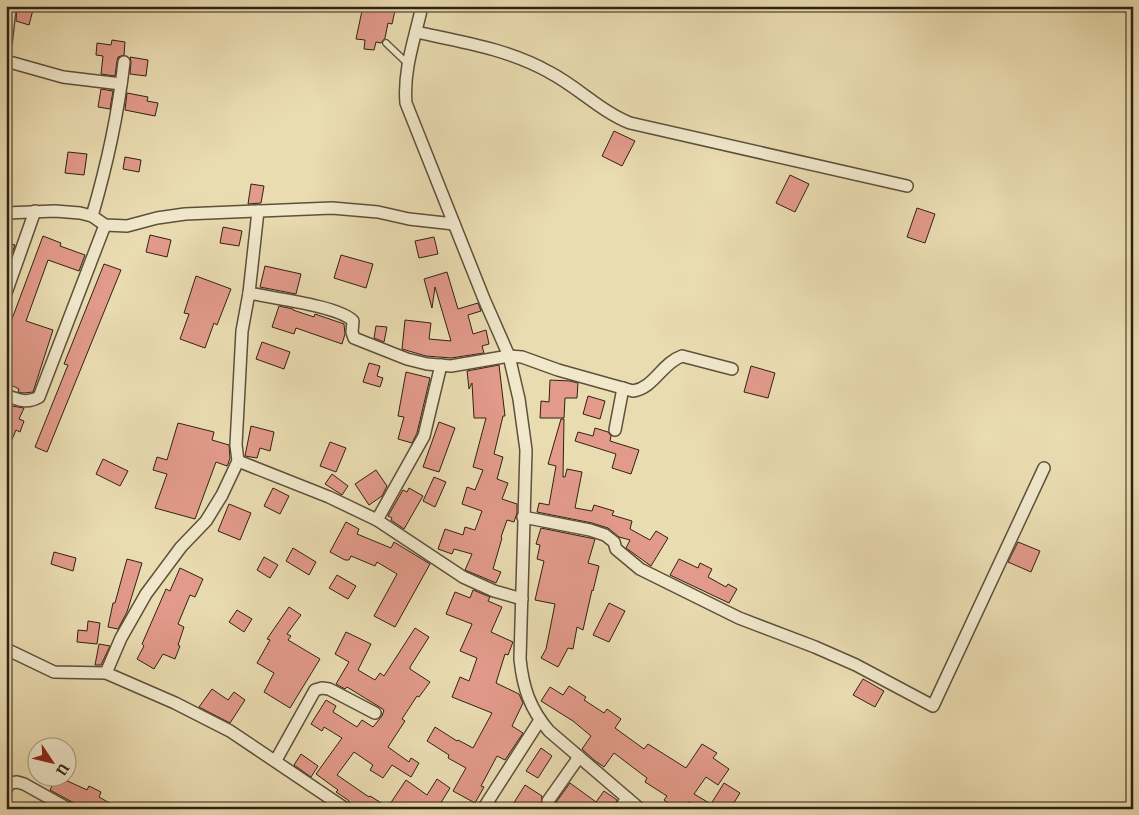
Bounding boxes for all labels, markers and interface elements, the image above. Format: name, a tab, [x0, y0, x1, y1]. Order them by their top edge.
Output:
north arrow	[28, 738, 78, 788]
text: U	[52, 759, 73, 779]

